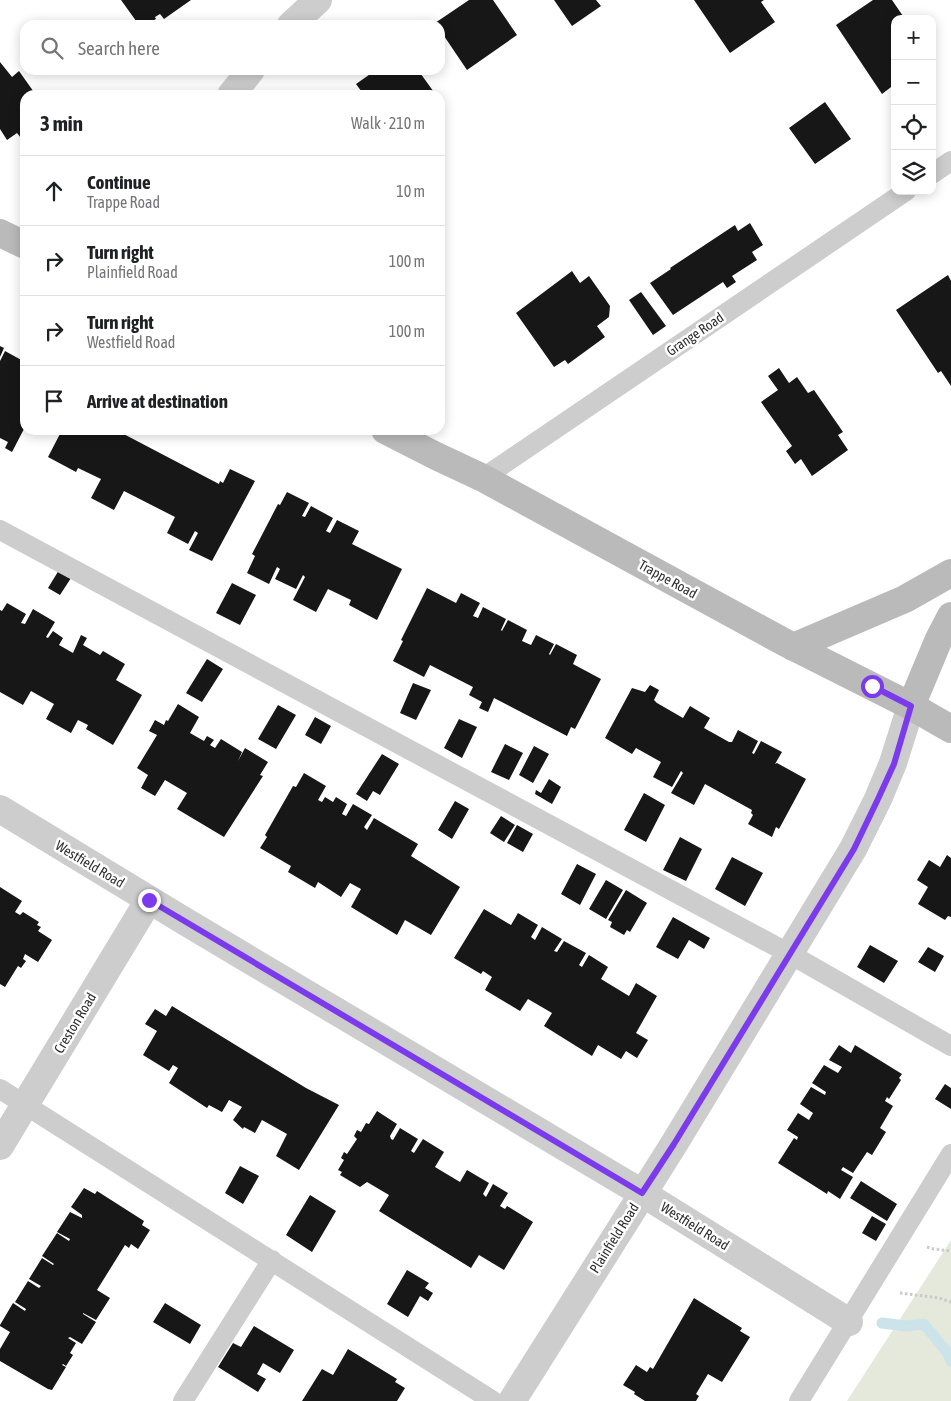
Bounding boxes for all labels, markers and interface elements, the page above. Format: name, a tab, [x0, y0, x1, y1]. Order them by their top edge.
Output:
map controls	[891, 15, 936, 195]
button: +	[891, 15, 936, 60]
search box	[20, 20, 445, 75]
icon: search	[38, 34, 66, 62]
text: Search here	[78, 37, 160, 59]
button: −	[891, 60, 936, 105]
button: locate	[891, 105, 936, 150]
text: 3 min	[40, 111, 83, 135]
text: Walk · 210 m	[351, 114, 425, 132]
button: layers	[891, 150, 936, 195]
text: Continue	[87, 171, 151, 193]
icon: ahead	[40, 177, 68, 205]
text: 10 m	[396, 182, 425, 200]
text: Trappe Road	[87, 193, 160, 211]
text: Turn right	[87, 241, 154, 263]
icon: right	[40, 247, 68, 275]
text: 100 m	[389, 252, 425, 270]
text: Plainfield Road	[87, 263, 178, 281]
street label: Grange Road	[663, 309, 727, 359]
text: Turn right	[87, 311, 154, 333]
icon: right	[40, 317, 68, 345]
text: 100 m	[389, 322, 425, 340]
text: Westfield Road	[87, 333, 175, 351]
icon: arrive	[40, 387, 68, 415]
text: Arrive at destination	[87, 390, 228, 412]
street label: Trappe Road	[636, 557, 700, 601]
route start	[861, 675, 884, 698]
street label: Westfield Road	[53, 837, 127, 891]
route end	[138, 889, 161, 912]
street label: Creston Road	[51, 990, 99, 1056]
street label: Westfield Road	[658, 1199, 732, 1253]
street label: Plainfield Road	[586, 1200, 642, 1276]

